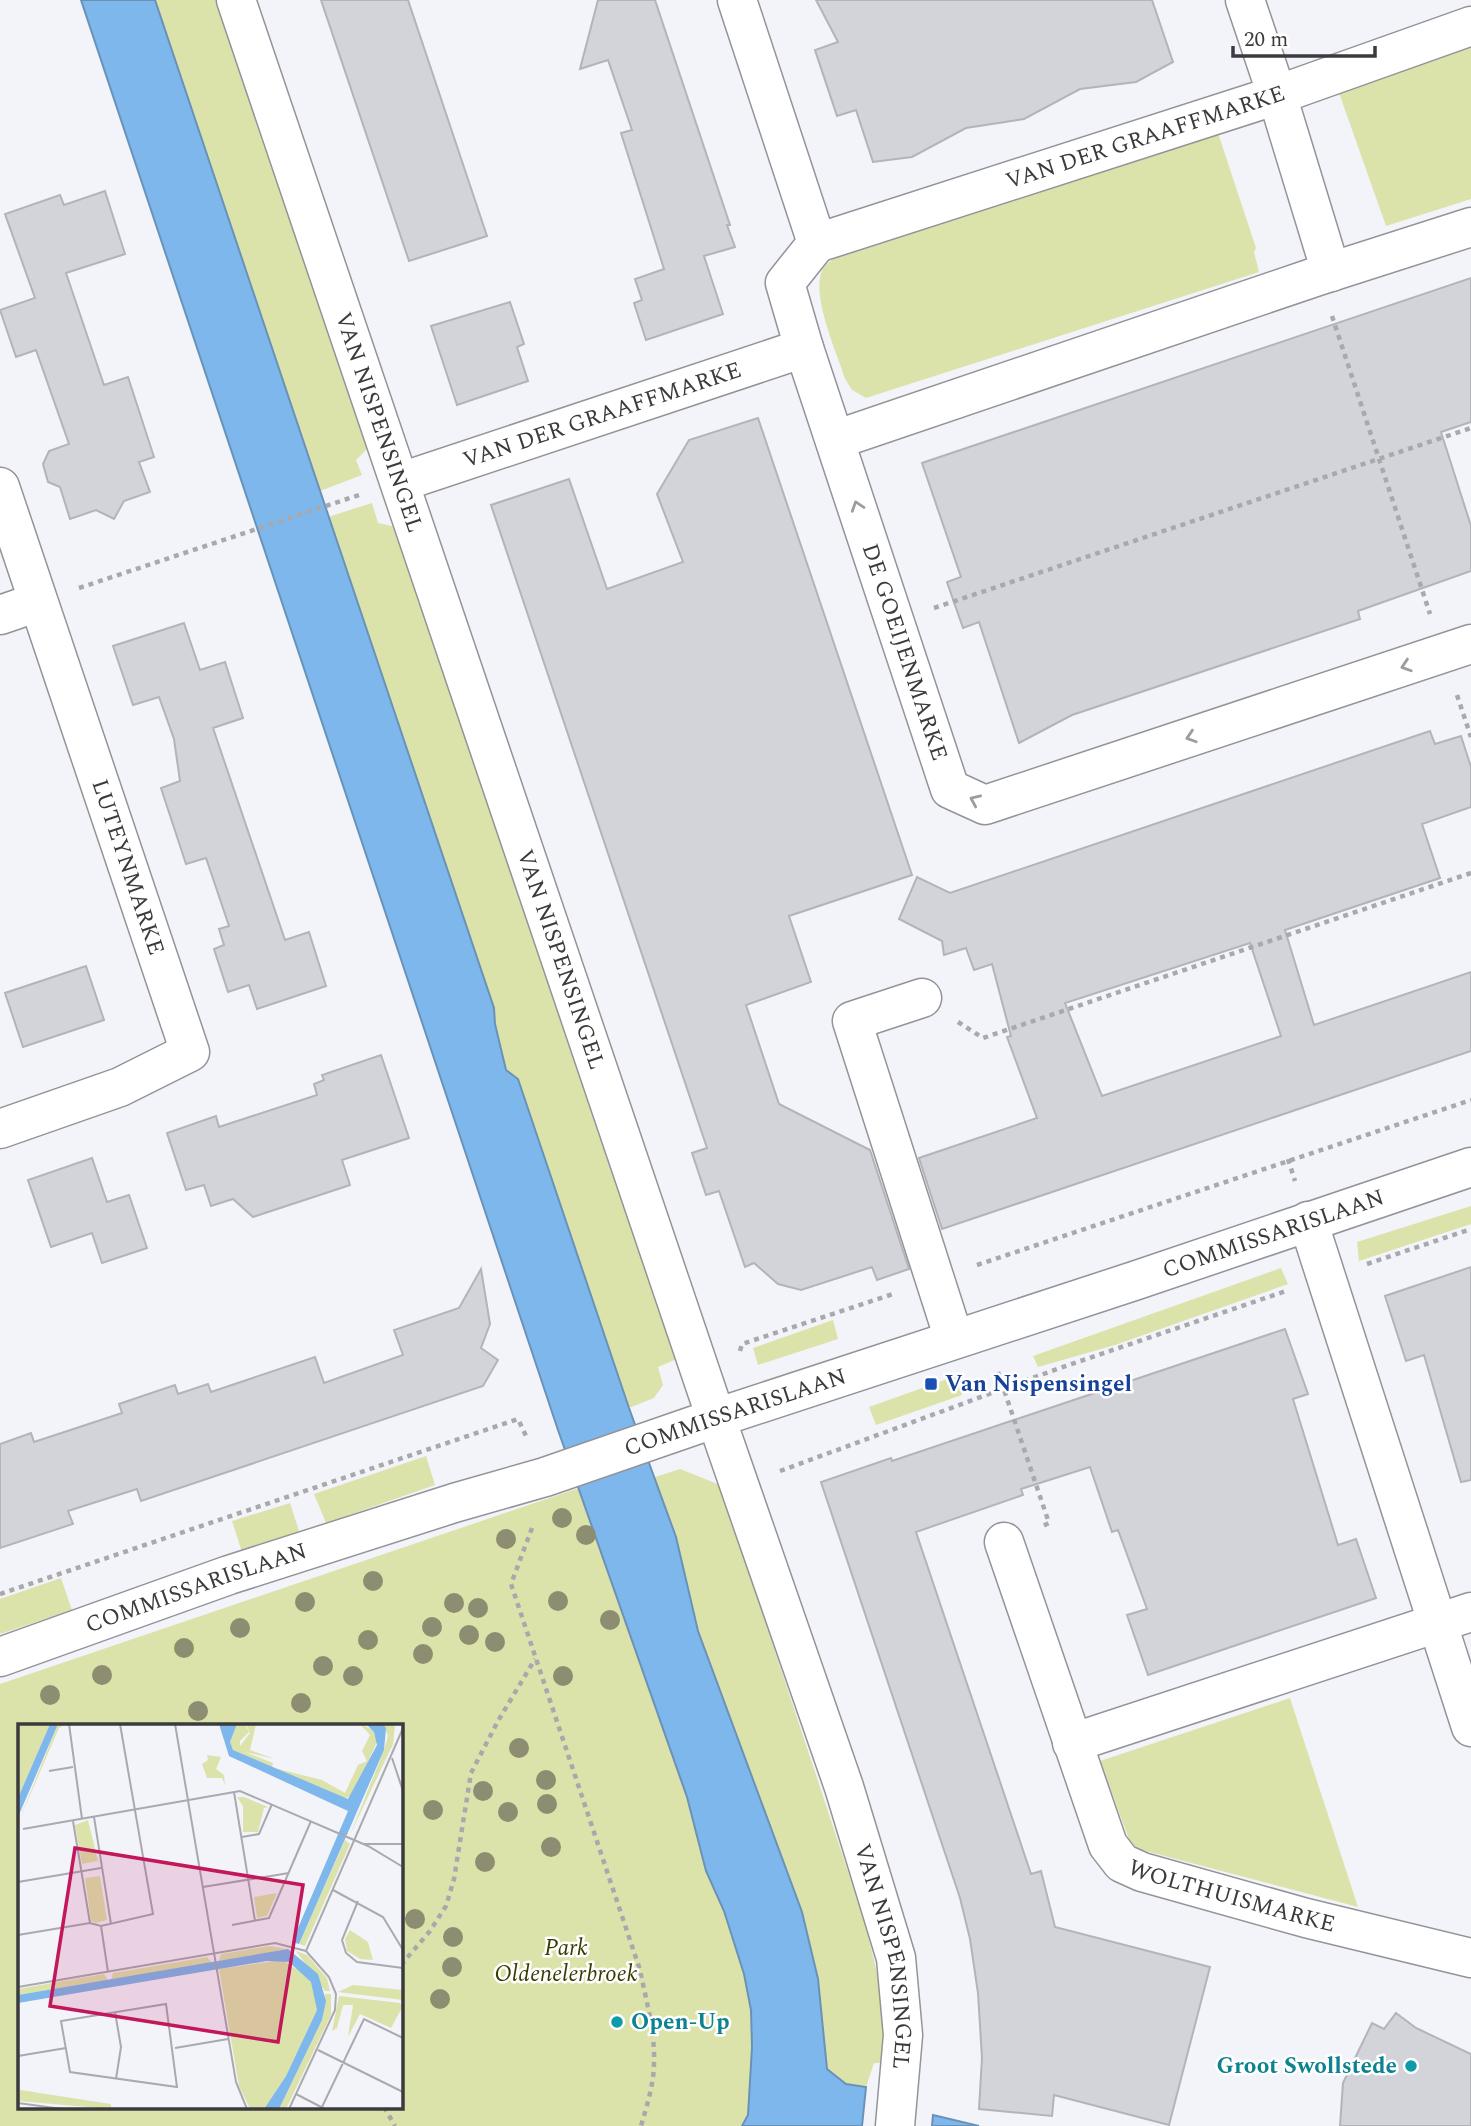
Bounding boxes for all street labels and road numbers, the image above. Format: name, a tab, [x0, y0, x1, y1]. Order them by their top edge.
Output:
street label: VAN DER GRAAFFMARKE	[1001, 76, 1290, 199]
street label: VAN NISPENSINGEL	[325, 308, 433, 537]
street label: VAN DER GRAAFFMARKE	[458, 353, 746, 478]
street label: DE GOEIJENMARKE	[852, 539, 957, 765]
street label: LUTEYNMARKE	[82, 774, 174, 960]
street label: VAN NISPENSINGEL	[507, 845, 614, 1074]
street label: COMMISSARISLAAN	[1158, 1180, 1389, 1288]
street label: COMMISSARISLAAN	[619, 1359, 851, 1466]
street label: COMMISSARISLAAN	[80, 1534, 312, 1643]
street label: VAN NISPENSINGEL	[845, 1839, 921, 2071]
street label: WOLTHUISMARKE	[1122, 1850, 1339, 1942]

